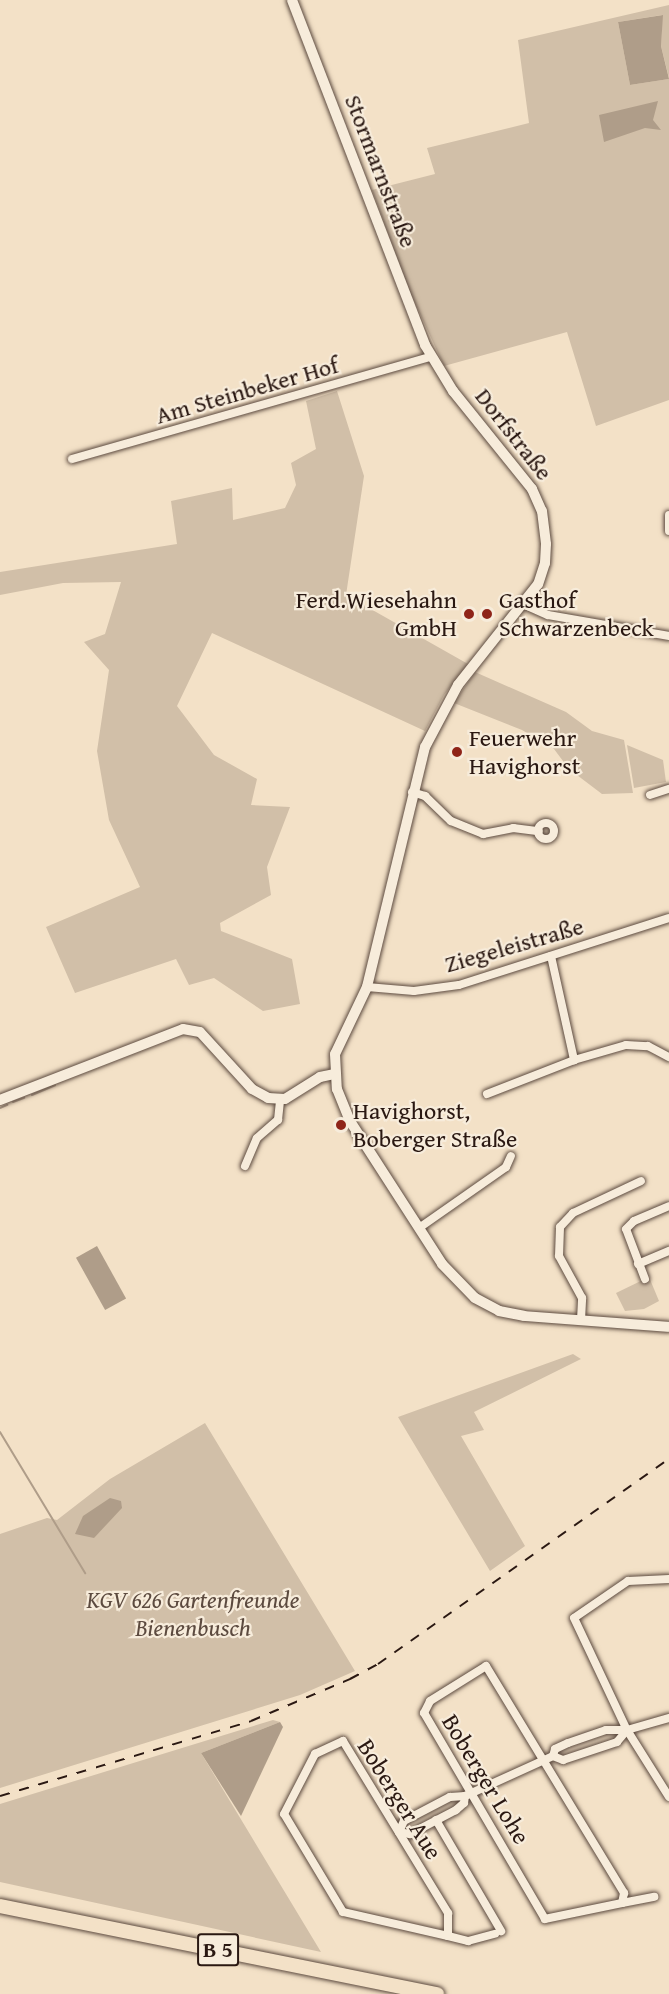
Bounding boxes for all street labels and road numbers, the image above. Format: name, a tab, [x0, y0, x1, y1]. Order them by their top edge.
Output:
street label: Stormarnstraße	[339, 91, 423, 251]
street label: Am Steinbeker Hof	[152, 350, 342, 430]
street label: Dorfstraße	[469, 382, 559, 486]
street label: Ziegeleistraße	[441, 911, 587, 979]
street label: Boberger Lohe	[436, 1709, 536, 1849]
street label: Boberger Aue	[352, 1733, 448, 1865]
road number: B 5	[197, 1931, 239, 1969]

